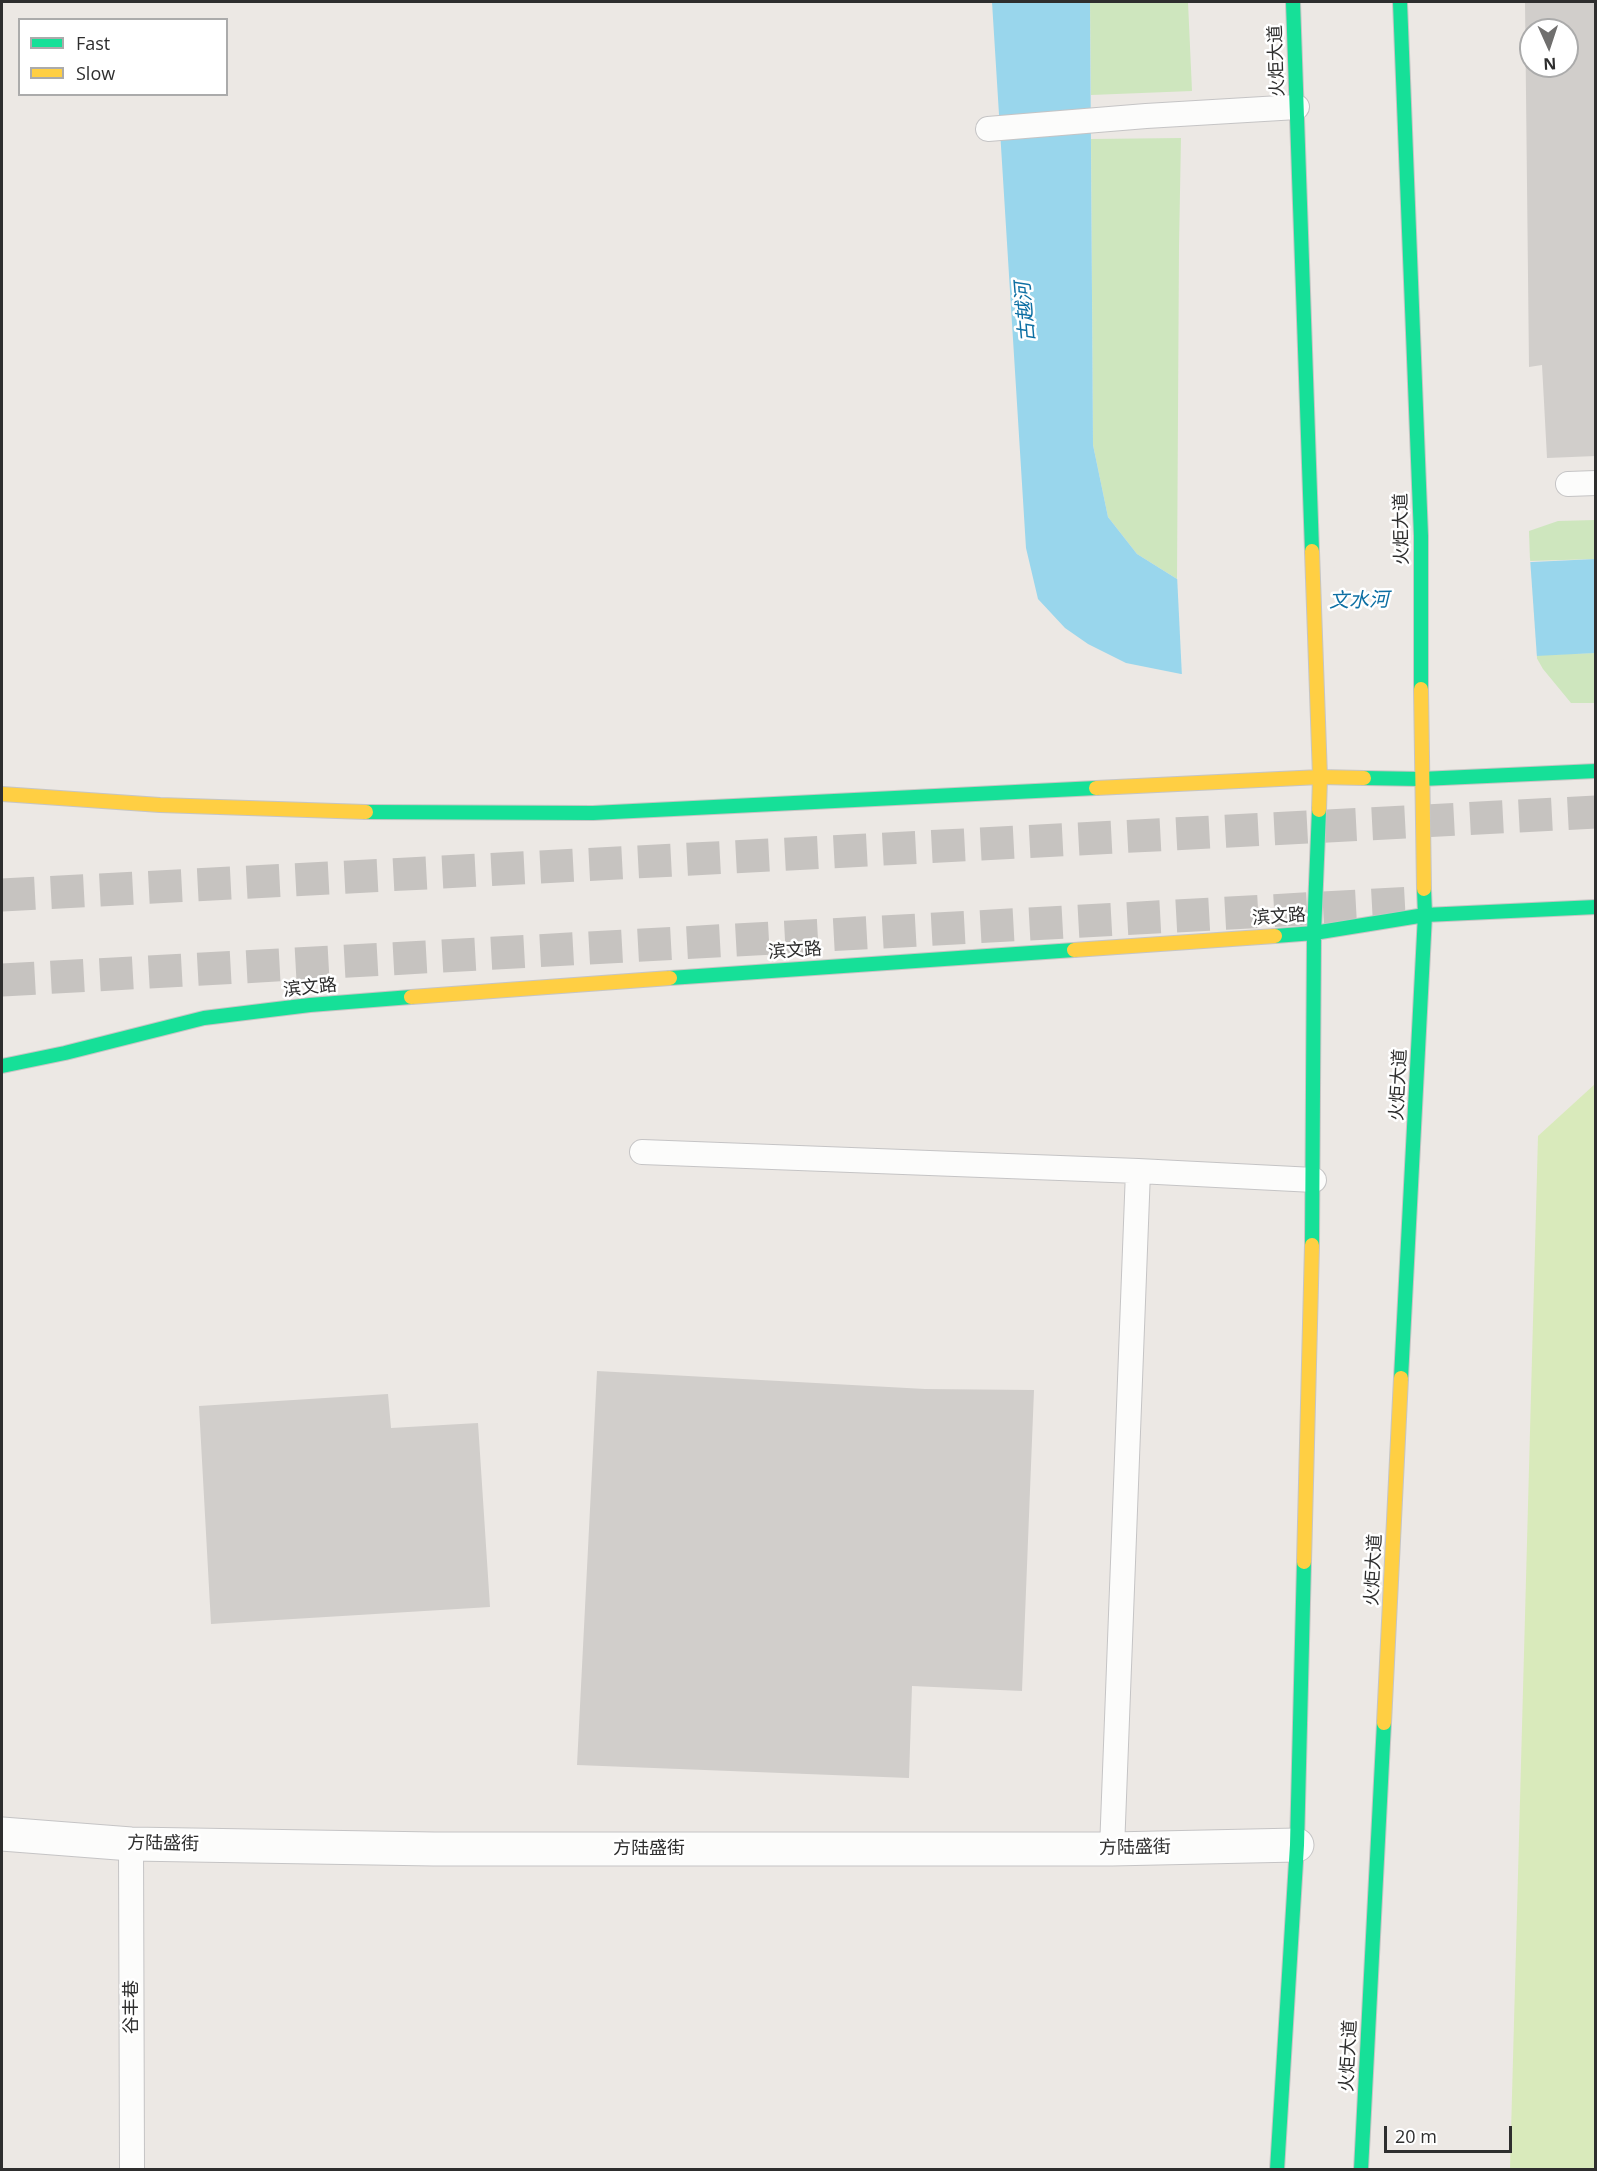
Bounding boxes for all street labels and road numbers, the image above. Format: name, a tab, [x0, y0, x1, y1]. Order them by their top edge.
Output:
street label: 火炬大道	[1265, 25, 1289, 97]
street label: 火炬大道	[1391, 493, 1413, 565]
street label: 滨文路	[1251, 904, 1307, 930]
street label: 滨文路	[767, 938, 823, 964]
street label: 滨文路	[282, 974, 338, 1002]
street label: 火炬大道	[1386, 1048, 1412, 1122]
street label: 火炬大道	[1361, 1533, 1387, 1607]
street label: 方陆盛街	[127, 1833, 199, 1855]
street label: 方陆盛街	[1099, 1837, 1171, 1859]
street label: 方陆盛街	[613, 1838, 685, 1860]
street label: 谷丰巷	[121, 1980, 143, 2034]
street label: 火炬大道	[1336, 2019, 1362, 2093]

